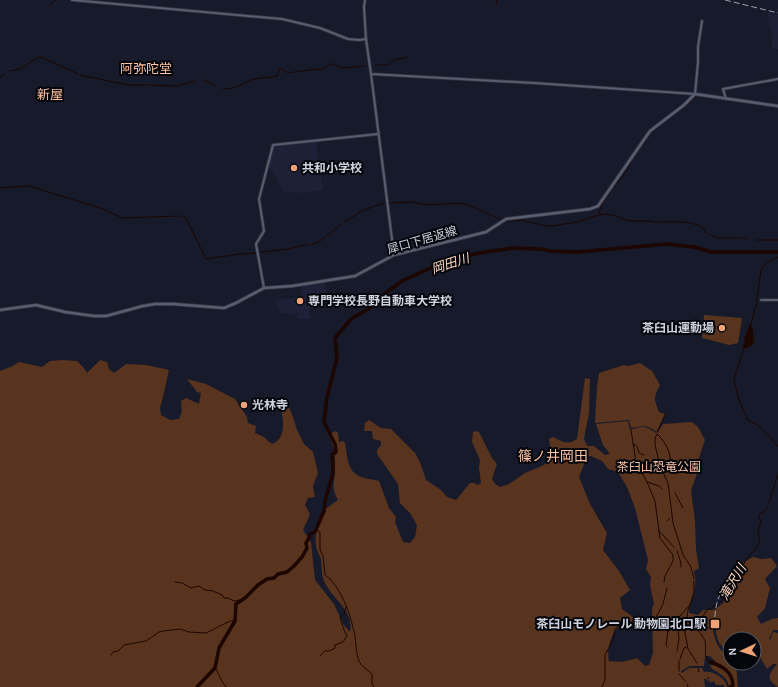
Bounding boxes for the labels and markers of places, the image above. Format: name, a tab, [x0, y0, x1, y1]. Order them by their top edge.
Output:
place label: 共和小学校	[302, 161, 362, 174]
marker: 共和小学校	[289, 163, 299, 173]
place label: 専門学校長野自動車大学校	[308, 294, 452, 307]
marker: 専門学校長野自動車大学校	[295, 296, 305, 306]
place label: 茶臼山運動場	[642, 321, 714, 334]
marker: 茶臼山運動場	[717, 323, 727, 333]
place label: 光林寺	[252, 399, 288, 411]
marker: 光林寺	[239, 400, 249, 410]
place label: 茶臼山モノレール 動物園北口駅	[536, 617, 706, 630]
marker: 茶臼山モノレール 動物園北口駅	[709, 618, 721, 630]

